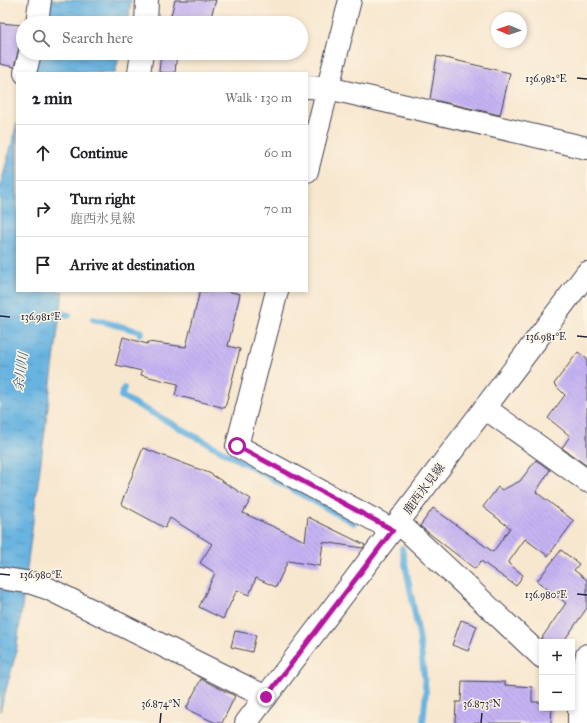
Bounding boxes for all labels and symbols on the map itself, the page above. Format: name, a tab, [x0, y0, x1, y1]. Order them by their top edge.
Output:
north arrow	[491, 12, 527, 48]
text: 136.982°E	[525, 73, 567, 85]
text: 136.981°E	[21, 311, 61, 323]
text: 136.981°E	[526, 331, 566, 343]
water label: 余川川	[10, 350, 32, 392]
route start	[228, 437, 246, 455]
street label: 鹿西氷見線	[400, 461, 448, 517]
text: 136.980°E	[20, 569, 62, 581]
text: 136.980°E	[525, 589, 567, 601]
route end	[257, 688, 275, 706]
text: 36.874°N	[141, 698, 181, 710]
text: 36.873°N	[463, 698, 501, 710]

